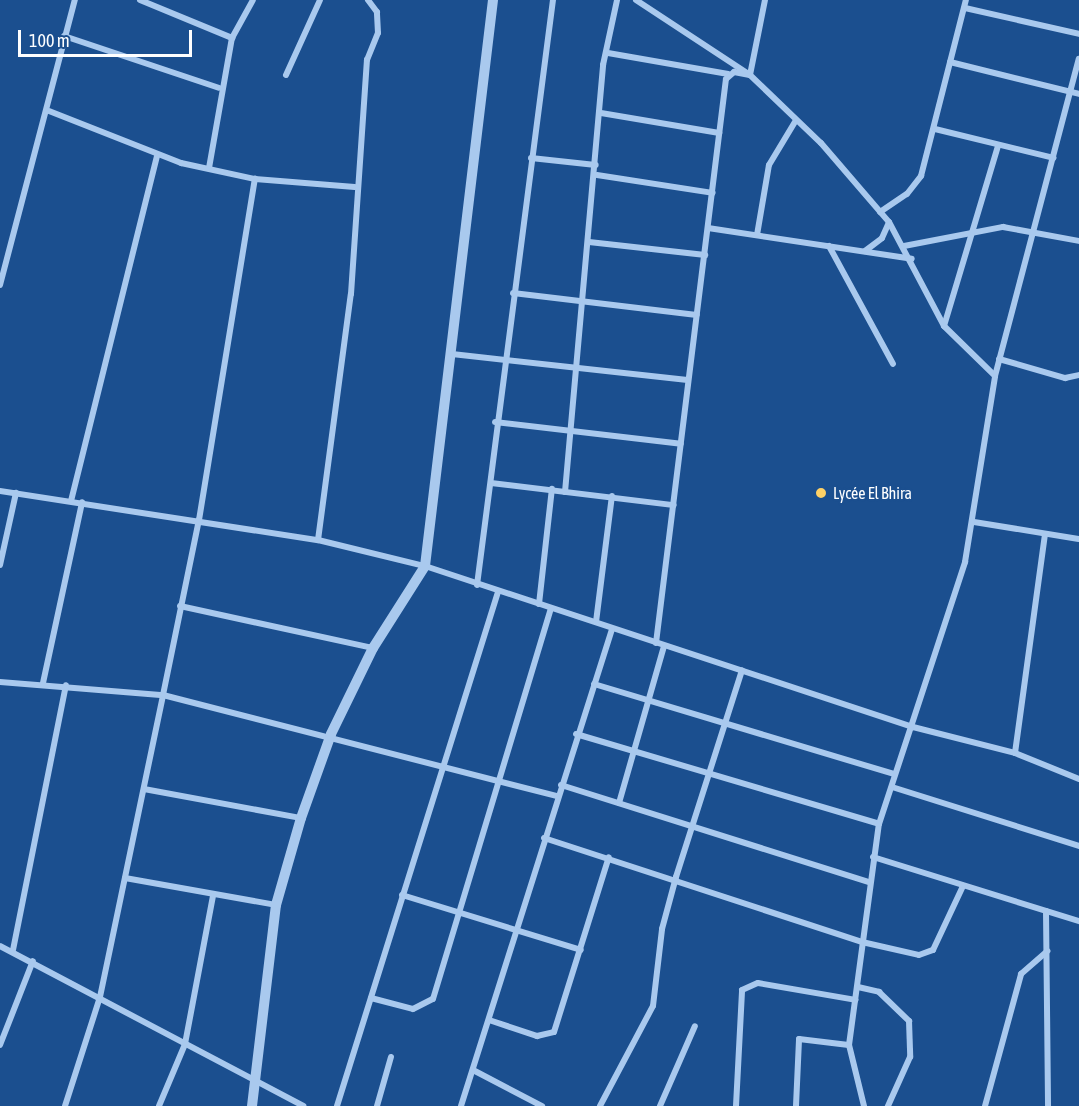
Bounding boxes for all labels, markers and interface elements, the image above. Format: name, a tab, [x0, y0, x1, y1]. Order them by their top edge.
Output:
scale bar	[21, 18, 195, 56]
text: 100 m	[29, 30, 70, 51]
place label: Lycée El Bhira	[833, 483, 912, 503]
marker: Lycée El Bhira	[814, 486, 828, 500]

